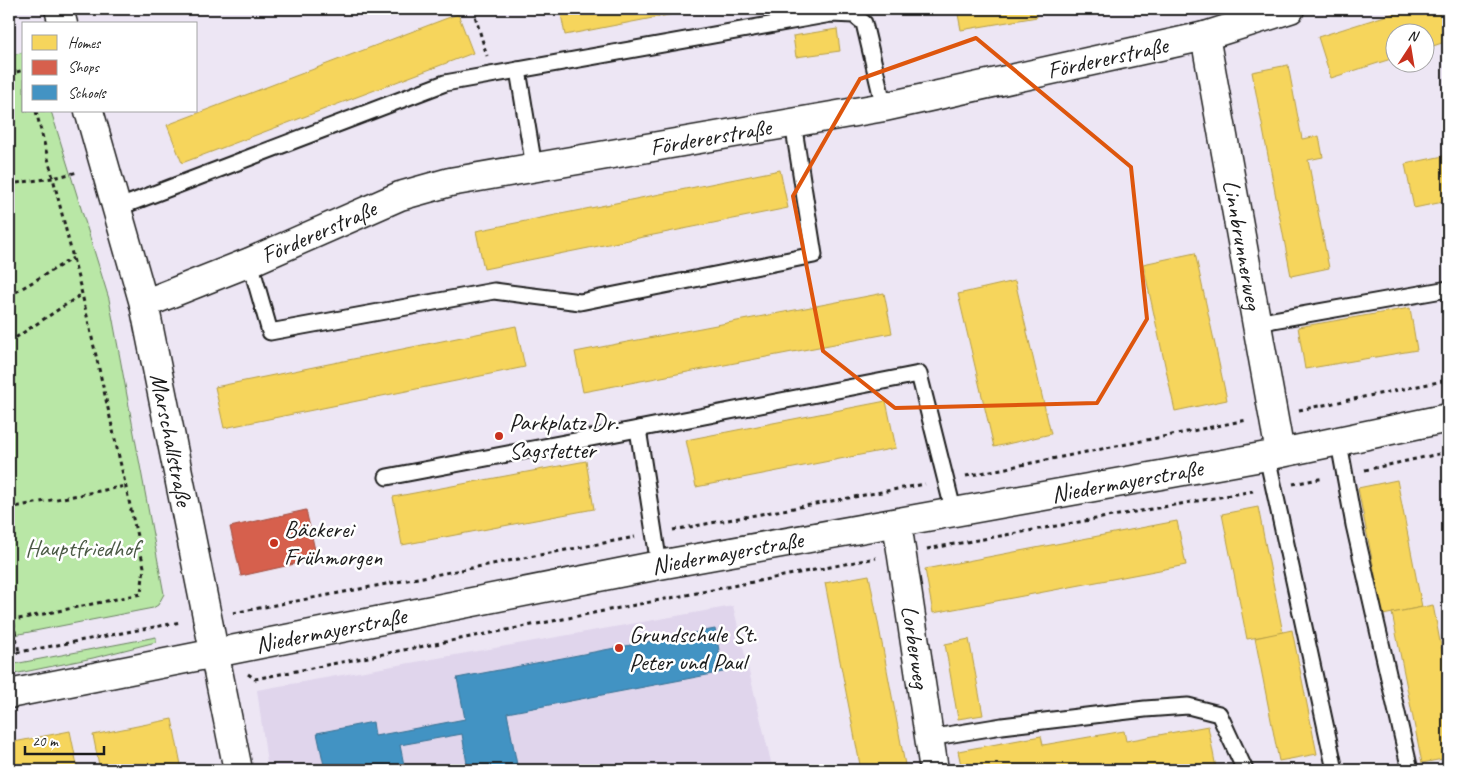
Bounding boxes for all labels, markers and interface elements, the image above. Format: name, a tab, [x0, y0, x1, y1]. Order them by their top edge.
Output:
legend	[22, 22, 198, 112]
north arrow	[1384, 22, 1434, 72]
text: N	[1407, 27, 1421, 45]
street label: Fördererstraße	[1044, 29, 1172, 85]
text: Homes	[68, 34, 102, 53]
text: Shops	[68, 58, 101, 77]
text: Schools	[68, 84, 107, 103]
street label: Fördererstraße	[647, 111, 775, 162]
street label: Linnbrunnerweg	[1216, 177, 1269, 313]
street label: Fördererstraße	[257, 193, 383, 270]
street label: Marschallstraße	[143, 371, 200, 511]
place label: Parkplatz Dr. Sagstetter	[509, 407, 619, 465]
marker: Parkplatz Dr. Sagstetter	[493, 430, 505, 442]
street label: Niedermayerstraße	[1049, 452, 1207, 509]
place label: Bäckerei Frühmorgen	[284, 514, 382, 572]
street label: Niedermayerstraße	[649, 524, 807, 581]
park label: Hauptfriedhof	[25, 533, 144, 563]
marker: Bäckerei Frühmorgen	[268, 537, 280, 549]
street label: Niedermayerstraße	[253, 600, 411, 660]
street label: Lorberweg	[895, 603, 937, 692]
place label: Grundschule St. Peter und Paul	[629, 619, 757, 677]
marker: Grundschule St. Peter und Paul	[613, 642, 625, 654]
scale bar	[25, 724, 104, 756]
text: 20 m	[32, 732, 59, 751]

